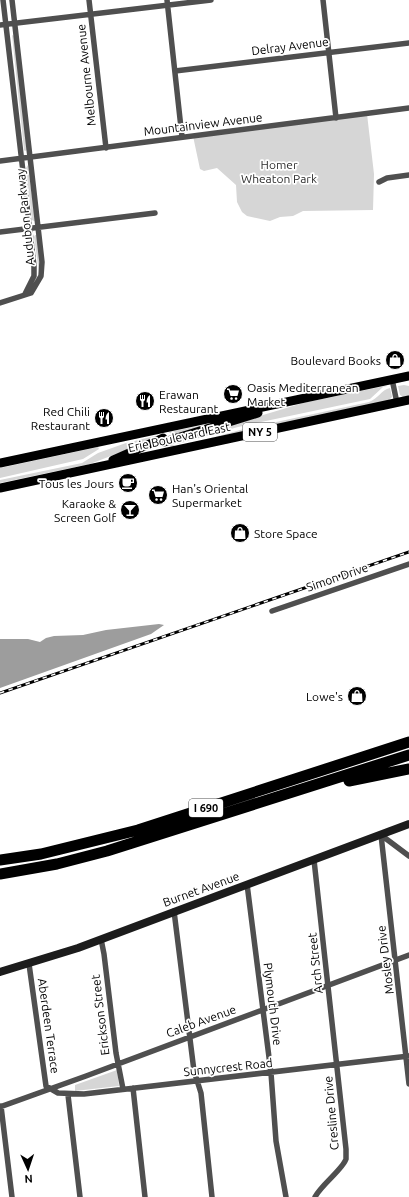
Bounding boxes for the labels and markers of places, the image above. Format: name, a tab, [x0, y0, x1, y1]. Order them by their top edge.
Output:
shop icon: Boulevard Books	[384, 349, 406, 371]
place label: Boulevard Books	[290, 354, 381, 367]
place label: Oasis Mediterranean Market	[247, 381, 359, 408]
supermarket icon: Oasis Mediterranean Market	[222, 383, 244, 405]
place label: Erawan Restaurant	[159, 388, 219, 415]
restaurant icon: Erawan Restaurant	[134, 390, 156, 412]
place label: Red Chili Restaurant	[31, 405, 90, 432]
restaurant icon: Red Chili Restaurant	[93, 407, 115, 429]
cafe icon: Tous les Jours	[117, 472, 139, 494]
place label: Tous les Jours	[39, 477, 114, 490]
place label: Han's Oriental Supermarket	[172, 482, 248, 509]
supermarket icon: Han's Oriental Supermarket	[147, 484, 169, 506]
place label: Karaoke & Screen Golf	[54, 497, 116, 524]
bar icon: Karaoke & Screen Golf	[119, 499, 141, 521]
shop icon: Store Space	[229, 522, 251, 544]
place label: Store Space	[254, 527, 318, 540]
shop icon: Lowe's	[346, 685, 368, 707]
place label: Lowe's	[306, 690, 343, 703]

